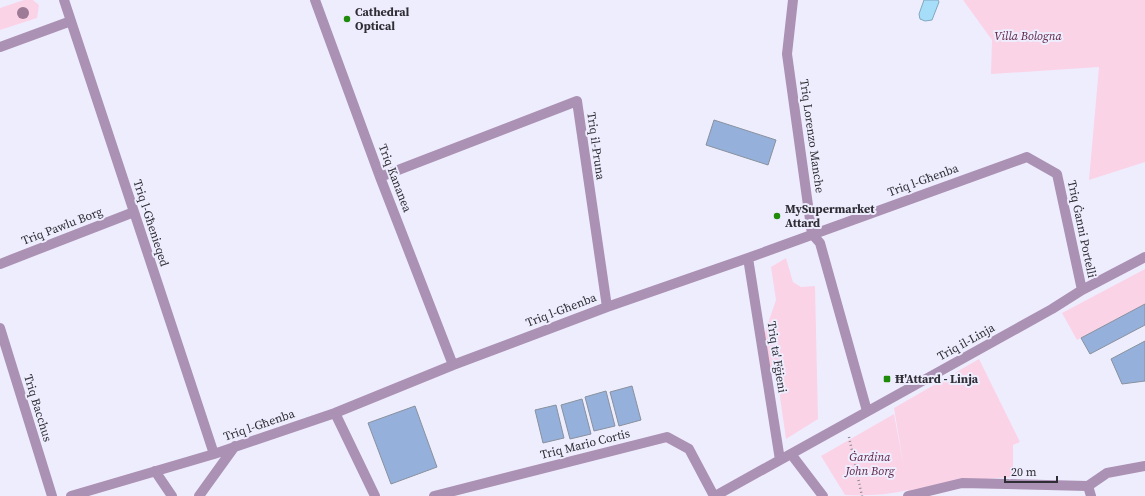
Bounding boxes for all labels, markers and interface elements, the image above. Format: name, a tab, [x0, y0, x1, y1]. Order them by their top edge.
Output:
place label: Cathedral Optical	[355, 4, 410, 34]
marker: Cathedral Optical	[342, 14, 352, 24]
park label: Villa Bologna	[994, 28, 1063, 44]
street label: Triq Lorenzo Manche	[796, 78, 828, 194]
street label: Triq il-Pruna	[583, 111, 609, 182]
street label: Triq Kananea	[375, 142, 416, 215]
street label: Triq l-Għenba	[885, 159, 961, 200]
street label: Triq l-Għenieqed	[129, 177, 173, 269]
street label: Triq Ġanni Portelli	[1064, 179, 1100, 280]
place label: MySupermarket Attard	[785, 201, 875, 231]
street label: Triq Pawlu Borg	[19, 203, 105, 249]
marker: MySupermarket Attard	[772, 211, 782, 221]
street label: Triq l-Għenba	[523, 289, 599, 331]
street label: Triq il-Linja	[934, 319, 998, 364]
street label: Triq ta' Fġieni	[763, 320, 791, 394]
place label: Ħ'Attard - Linja	[895, 371, 979, 387]
street label: Triq Bacchus	[20, 372, 56, 444]
marker: Ħ'Attard - Linja	[882, 374, 892, 384]
street label: Triq l-Għenba	[221, 405, 298, 445]
street label: Triq Mario Cortis	[539, 425, 631, 463]
park label: Ġardina John Borg	[843, 449, 896, 479]
scale bar	[1005, 458, 1057, 484]
text: 20 m	[1011, 464, 1037, 480]

